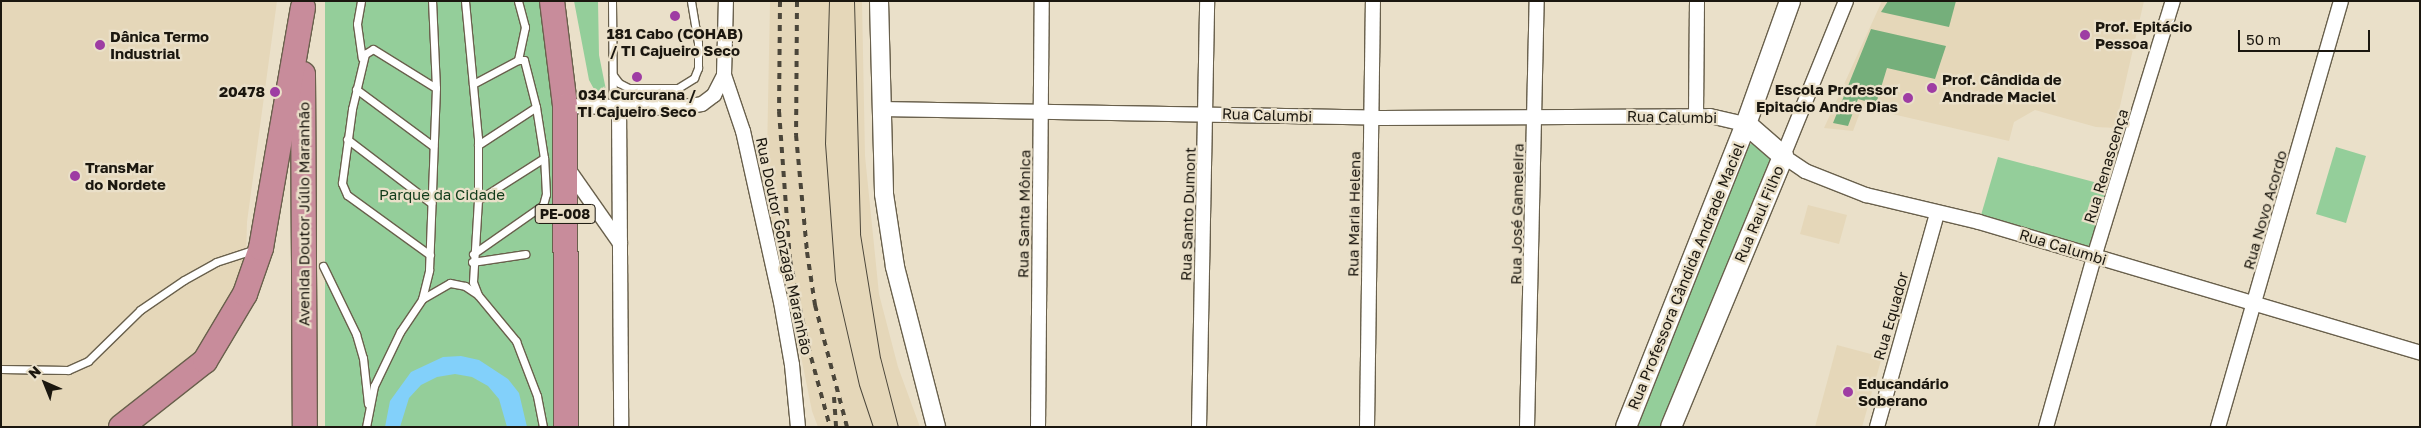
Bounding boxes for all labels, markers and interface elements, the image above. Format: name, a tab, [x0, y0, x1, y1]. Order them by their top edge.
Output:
marker: 181 Cabo (COHAB) / TI Cajueiro Seco	[669, 10, 681, 22]
place label: Prof. Epitácio Pessoa	[2095, 17, 2192, 52]
scale bar	[2241, 20, 2374, 52]
place label: 181 Cabo (COHAB) / TI Cajueiro Seco	[607, 24, 743, 59]
place label: Dânica Termo Industrial	[110, 27, 209, 62]
marker: Prof. Epitácio Pessoa	[2079, 29, 2091, 41]
text: 50 m	[2246, 30, 2281, 48]
marker: Dânica Termo Industrial	[94, 39, 106, 51]
place label: Prof. Cândida de Andrade Maciel	[1942, 70, 2062, 105]
marker: 034 Curcurana / TI Cajueiro Seco	[631, 71, 643, 83]
place label: Escola Professor Epitacio Andre Dias	[1756, 80, 1898, 115]
marker: Prof. Cândida de Andrade Maciel	[1926, 82, 1938, 94]
place label: 20478	[219, 83, 265, 101]
place label: 034 Curcurana / TI Cajueiro Seco	[578, 85, 696, 120]
marker: 20478	[269, 86, 281, 98]
marker: Escola Professor Epitacio Andre Dias	[1902, 92, 1914, 104]
street label: Avenida Doutor Júlio Maranhão	[295, 102, 313, 326]
street label: Rua Calumbi	[1222, 104, 1312, 126]
street label: Rua Calumbi	[1627, 107, 1717, 127]
street label: Rua Renascença	[2080, 107, 2132, 225]
street label: Rua Doutor Gonzaga Maranhão	[752, 135, 816, 357]
street label: Rua Professora Cândida Andrade Maciel	[1624, 140, 1748, 412]
street label: Rua José Gameleira	[1507, 143, 1527, 285]
street label: Rua Santo Dumont	[1177, 147, 1199, 281]
street label: Rua Novo Acordo	[2239, 148, 2291, 272]
street label: Rua Santa Mônica	[1014, 150, 1034, 278]
street label: Rua Maria Helena	[1344, 151, 1364, 277]
place label: TransMar do Nordete	[85, 158, 166, 193]
street label: Rua Raul Filho	[1731, 163, 1787, 265]
marker: TransMar do Nordete	[69, 170, 81, 182]
park label: Parque da Cidade	[379, 186, 505, 204]
road number: PE-008	[534, 202, 596, 225]
street label: Rua Calumbi	[2017, 225, 2109, 269]
street label: Rua Equador	[1870, 270, 1912, 362]
north arrow	[20, 358, 70, 408]
text: N	[24, 362, 44, 382]
place label: Educandário Soberano	[1858, 374, 1949, 409]
marker: Educandário Soberano	[1842, 386, 1854, 398]

